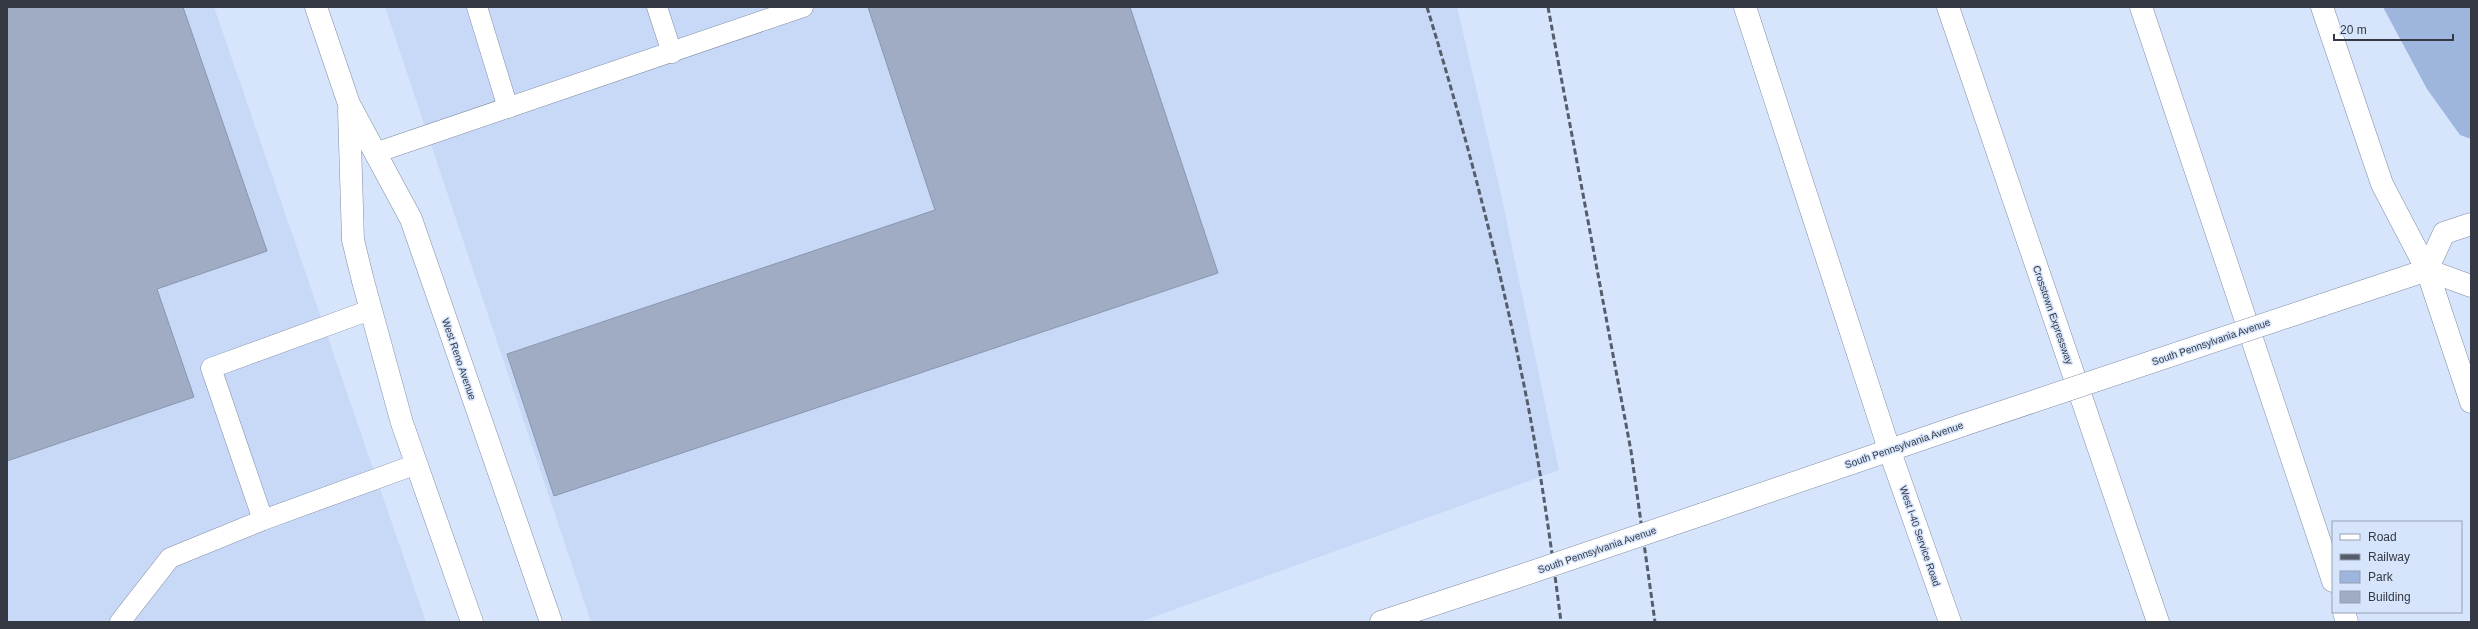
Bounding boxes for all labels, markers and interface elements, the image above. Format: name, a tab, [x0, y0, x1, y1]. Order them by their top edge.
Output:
scale bar	[2334, 16, 2453, 42]
text: 20 m	[2340, 23, 2367, 37]
street label: Crosstown Expressway	[2031, 264, 2075, 366]
street label: South Pennsylvania Avenue	[2150, 316, 2272, 367]
street label: West Reno Avenue	[440, 317, 478, 402]
street label: South Pennsylvania Avenue	[1843, 419, 1965, 470]
street label: West I-40 Service Road	[1898, 484, 1942, 588]
legend	[2332, 521, 2462, 613]
street label: South Pennsylvania Avenue	[1536, 524, 1658, 575]
text: Road	[2368, 530, 2397, 544]
text: Railway	[2368, 550, 2410, 564]
text: Park	[2368, 570, 2394, 584]
text: Building	[2368, 590, 2411, 604]

